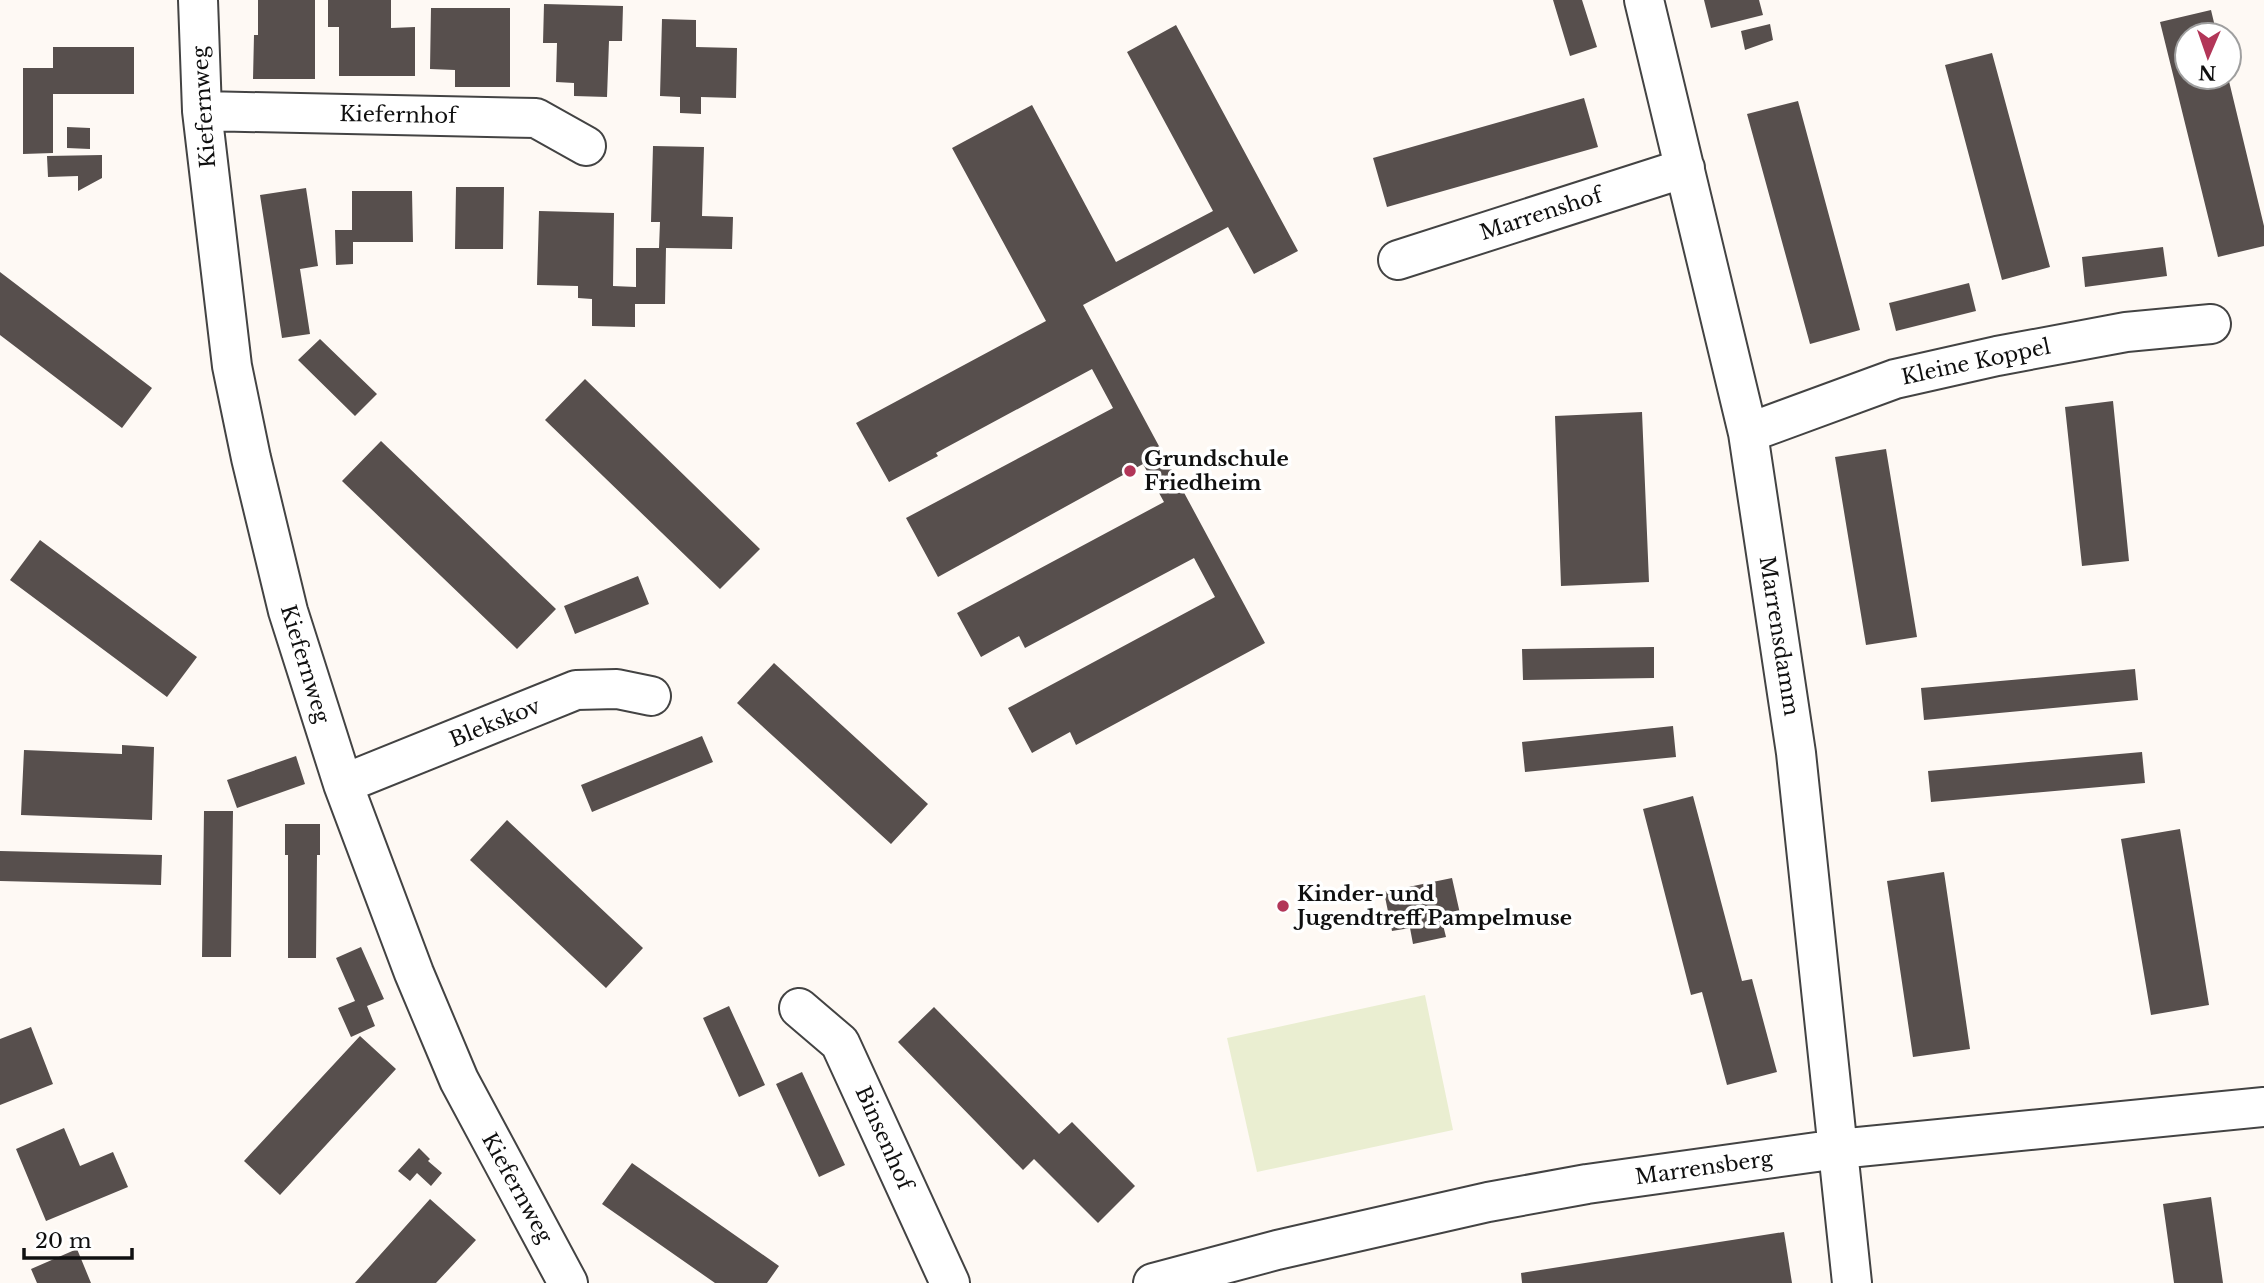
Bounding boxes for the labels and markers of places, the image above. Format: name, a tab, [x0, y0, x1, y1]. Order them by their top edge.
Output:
place label: Grundschule Friedheim	[1144, 446, 1289, 496]
marker: Grundschule Friedheim	[1122, 463, 1138, 479]
place label: Kinder- und Jugendtreff Pampelmuse	[1293, 881, 1572, 931]
marker: Kinder- und Jugendtreff Pampelmuse	[1275, 898, 1291, 914]

